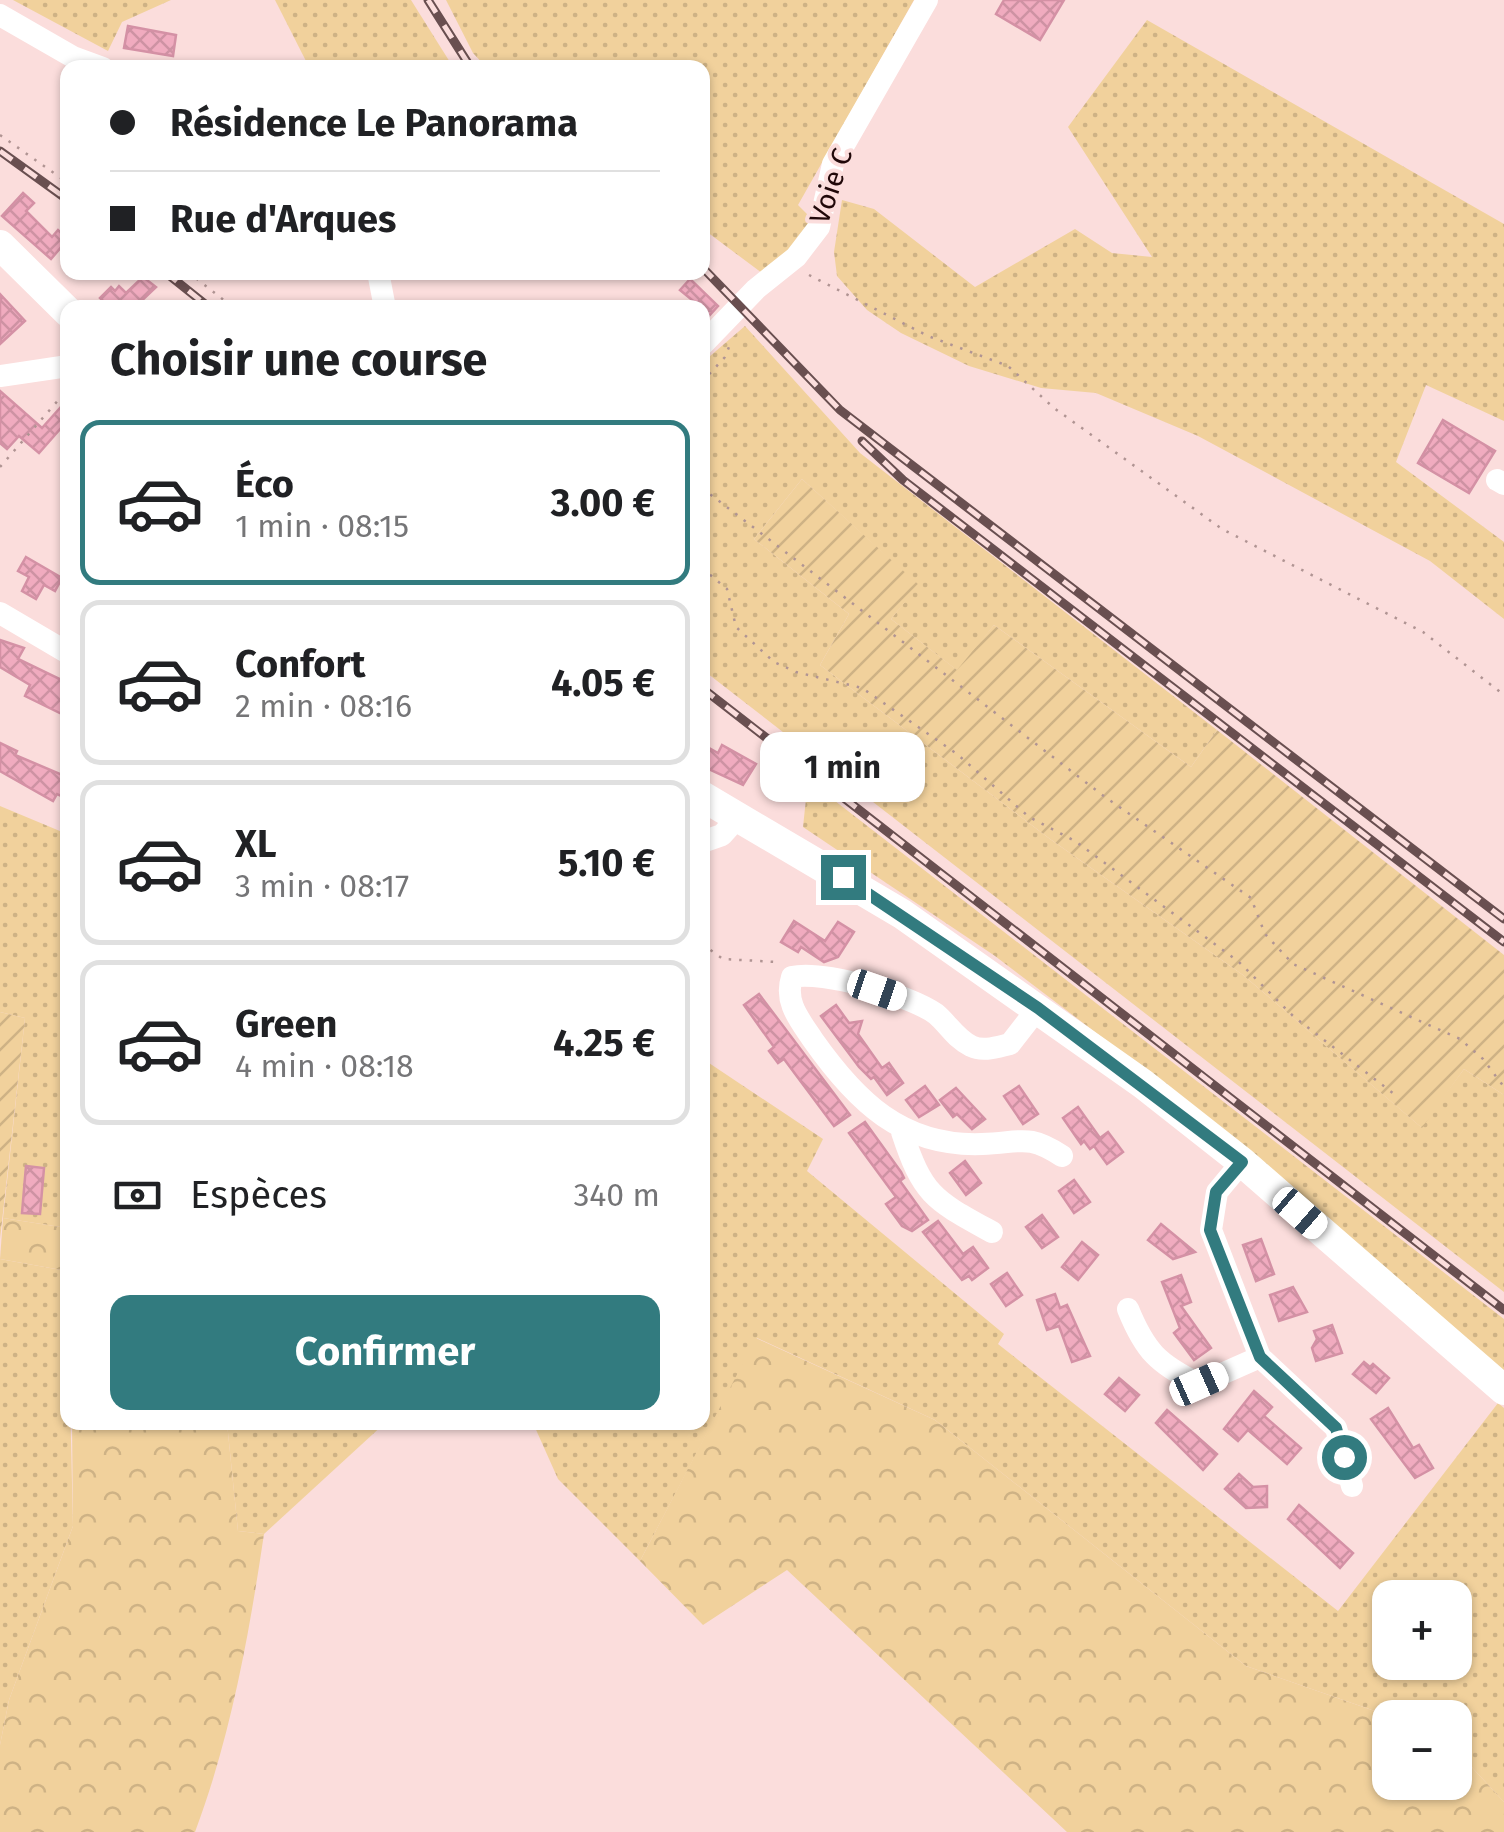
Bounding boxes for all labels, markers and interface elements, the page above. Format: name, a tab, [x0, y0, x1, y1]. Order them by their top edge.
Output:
text: Résidence Le Panorama	[170, 100, 578, 146]
street label: Voie C	[803, 144, 859, 228]
text: Rue d'Arques	[170, 196, 396, 242]
text: Choisir une course	[110, 333, 487, 387]
icon: car	[115, 458, 205, 548]
text: Éco	[235, 461, 294, 507]
text: 3.00 €	[551, 480, 655, 526]
text: 1 min · 08:15	[235, 507, 409, 545]
icon: car	[115, 638, 205, 728]
text: Confort	[235, 641, 365, 687]
text: 4.05 €	[551, 660, 655, 706]
text: 2 min · 08:16	[235, 687, 412, 725]
callout: 1 min	[760, 732, 926, 802]
text: 1 min	[804, 748, 881, 786]
icon: car	[115, 818, 205, 908]
text: XL	[235, 821, 277, 867]
text: 5.10 €	[558, 840, 655, 886]
route end	[821, 855, 866, 900]
text: 3 min · 08:17	[235, 867, 409, 905]
car	[844, 966, 910, 1014]
icon: car	[115, 998, 205, 1088]
text: Green	[235, 1001, 338, 1047]
text: 4.25 €	[553, 1020, 655, 1066]
text: 4 min · 08:18	[235, 1047, 414, 1085]
icon: cash	[110, 1168, 165, 1223]
text: Espèces	[190, 1172, 327, 1218]
text: 340 m	[573, 1176, 660, 1214]
car	[1268, 1182, 1332, 1244]
button: Confirmer	[110, 1295, 660, 1410]
car	[1165, 1358, 1233, 1410]
route start	[1322, 1435, 1367, 1480]
map controls	[1372, 1580, 1472, 1800]
button: +	[1372, 1580, 1472, 1680]
button: −	[1372, 1700, 1472, 1800]

